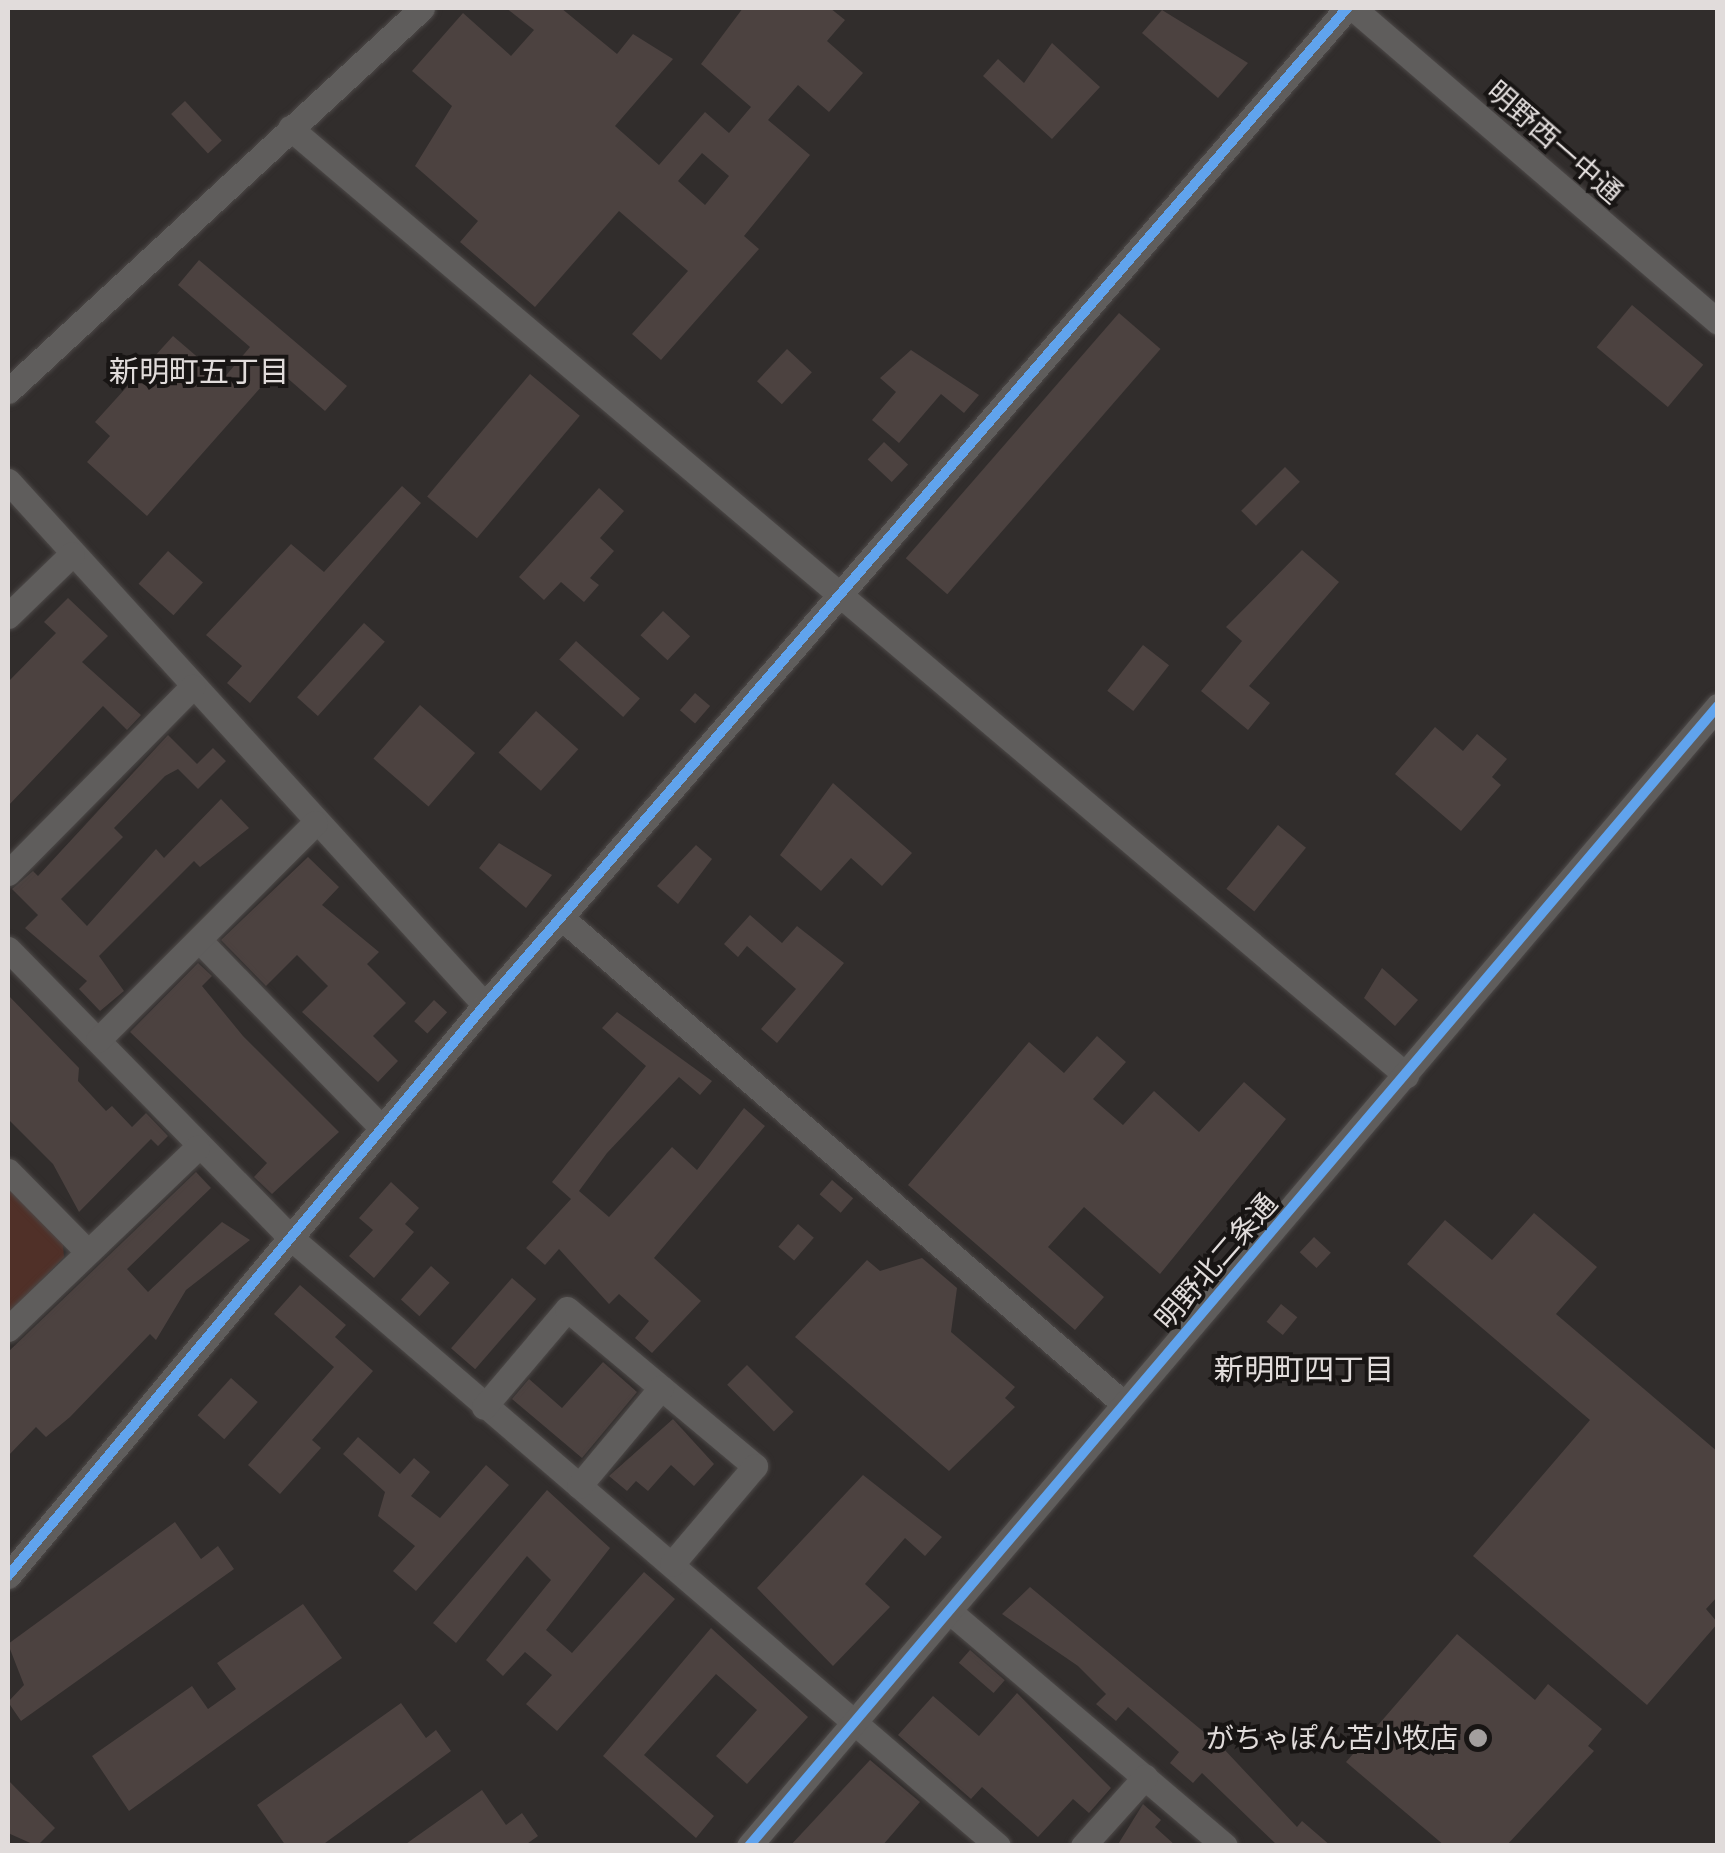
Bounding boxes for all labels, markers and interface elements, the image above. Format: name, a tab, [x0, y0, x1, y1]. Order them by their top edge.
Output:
street label: 明野西一中通	[1481, 74, 1629, 210]
district label: 新明町五丁目	[109, 353, 289, 389]
street label: 明野北二条通	[1148, 1187, 1284, 1335]
district label: 新明町四丁目	[1214, 1351, 1394, 1387]
place label: がちゃぽん苫小牧店	[1206, 1721, 1458, 1755]
marker: がちゃぽん苫小牧店	[1467, 1727, 1489, 1749]

